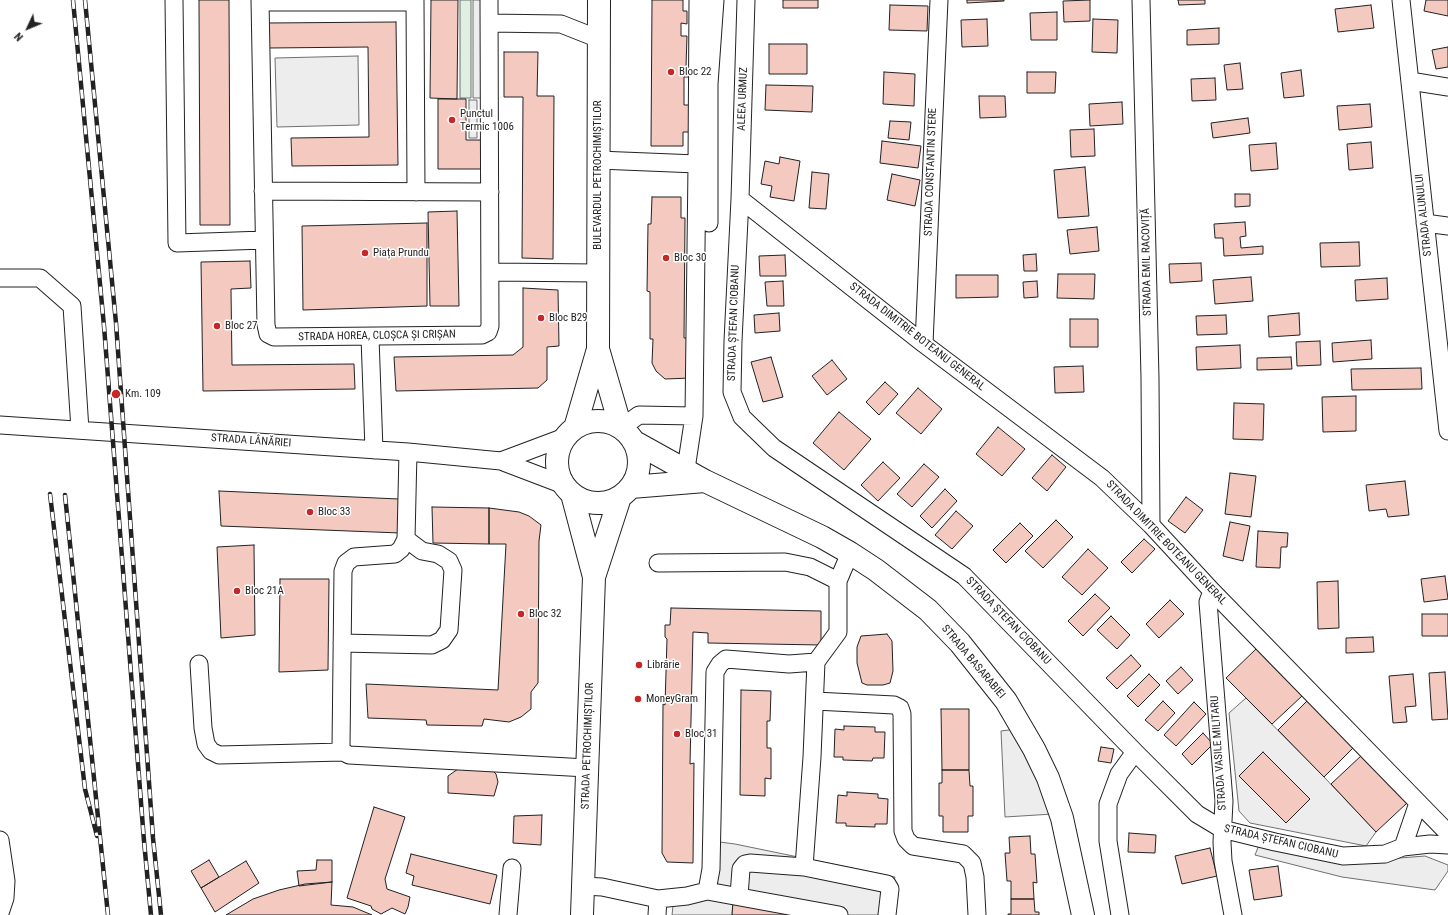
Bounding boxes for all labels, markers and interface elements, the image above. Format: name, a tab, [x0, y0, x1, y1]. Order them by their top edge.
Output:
north arrow	[8, 8, 48, 48]
text: N	[12, 30, 26, 44]
place label: Bloc 22	[679, 65, 712, 79]
marker: Bloc 22	[666, 67, 676, 77]
street label: ALEEA URMUZ	[735, 67, 751, 131]
street label: BULEVARDUL PETROCHIMIȘTILOR	[591, 100, 605, 250]
place label: Punctul Termic 1006	[460, 107, 514, 133]
street label: STRADA CONSTANTIN STERE	[922, 108, 940, 236]
marker: Punctul Termic 1006	[447, 115, 457, 125]
street label: STRADA ALUNULUI	[1413, 173, 1435, 257]
street label: STRADA EMIL RACOVIȚĂ	[1139, 208, 1155, 316]
place label: Piața Prundu	[373, 246, 429, 260]
marker: Piața Prundu	[360, 248, 370, 258]
place label: Bloc 30	[674, 251, 707, 265]
marker: Bloc 30	[661, 253, 671, 263]
street label: STRADA ȘTEFAN CIOBANU	[725, 265, 743, 381]
street label: STRADA DIMITRIE BOTEANU GENERAL	[847, 280, 987, 394]
place label: Bloc B29	[549, 311, 588, 325]
marker: Bloc B29	[536, 313, 546, 323]
place label: Bloc 27	[225, 319, 258, 333]
marker: Bloc 27	[212, 321, 222, 331]
street label: STRADA HOREA, CLOȘCA ȘI CRIȘAN	[298, 328, 456, 344]
place label: Km. 109	[125, 387, 161, 401]
marker: Km. 109	[110, 388, 122, 400]
street label: STRADA LÂNĂRIEI	[210, 432, 292, 450]
street label: STRADA DIMITRIE BOTEANU GENERAL	[1103, 478, 1229, 608]
place label: Bloc 33	[318, 505, 351, 519]
marker: Bloc 33	[305, 507, 315, 517]
street label: STRADA ȘTEFAN CIOBANU	[963, 574, 1053, 668]
place label: Bloc 21A	[245, 584, 284, 598]
marker: Bloc 21A	[232, 586, 242, 596]
place label: Bloc 32	[529, 607, 562, 621]
marker: Bloc 32	[516, 609, 526, 619]
street label: STRADA BASARABIEI	[938, 622, 1008, 702]
place label: Librărie	[647, 658, 680, 672]
marker: Librărie	[634, 660, 644, 670]
street label: STRADA PETROCHIMIȘTILOR	[579, 682, 597, 810]
place label: MoneyGram	[646, 692, 698, 706]
marker: MoneyGram	[633, 694, 643, 704]
street label: STRADA VASILE MILITARU	[1208, 695, 1230, 811]
place label: Bloc 31	[685, 727, 718, 741]
marker: Bloc 31	[672, 729, 682, 739]
street label: STRADA ȘTEFAN CIOBANU	[1223, 822, 1339, 862]

